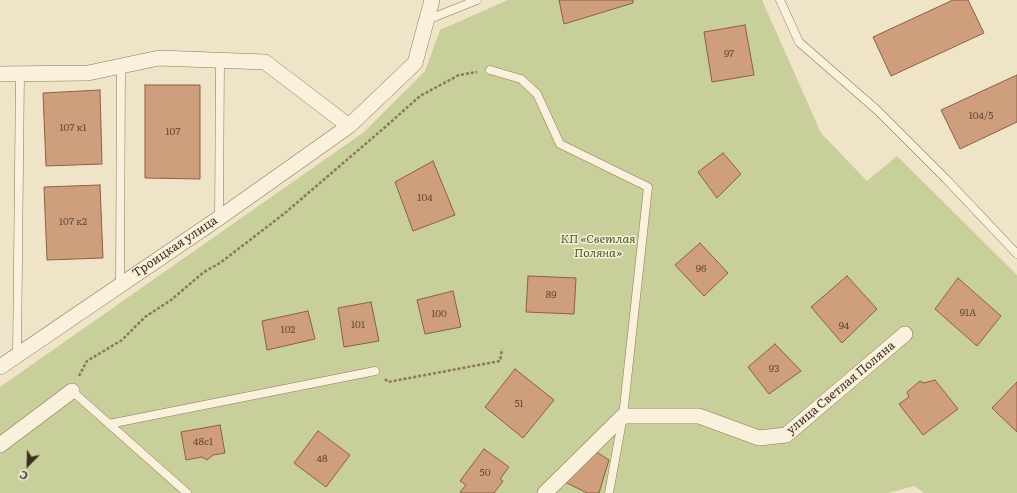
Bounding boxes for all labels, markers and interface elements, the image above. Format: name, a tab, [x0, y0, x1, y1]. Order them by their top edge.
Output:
house number: 97	[724, 48, 734, 60]
house number: 104/5	[969, 110, 993, 122]
house number: 107 к1	[60, 122, 86, 134]
house number: 107	[166, 126, 180, 138]
house number: 104	[417, 192, 433, 204]
street label: Троицкая улица	[130, 213, 220, 281]
house number: 107 к2	[59, 216, 87, 228]
park label: КП «Светлая Поляна»	[561, 232, 635, 260]
house number: 96	[696, 263, 706, 275]
house number: 89	[546, 289, 556, 301]
house number: 91А	[960, 307, 976, 319]
house number: 100	[431, 308, 447, 320]
house number: 101	[351, 319, 365, 331]
house number: 94	[839, 320, 849, 332]
house number: 102	[281, 324, 295, 336]
street label: улица Светлая Поляна	[784, 338, 898, 438]
house number: 93	[769, 363, 779, 375]
house number: 51	[514, 398, 524, 410]
house number: 48с1	[193, 436, 213, 448]
north arrow	[8, 445, 48, 485]
house number: 48	[316, 453, 328, 465]
text: С	[17, 467, 30, 485]
house number: 50	[480, 467, 490, 479]

